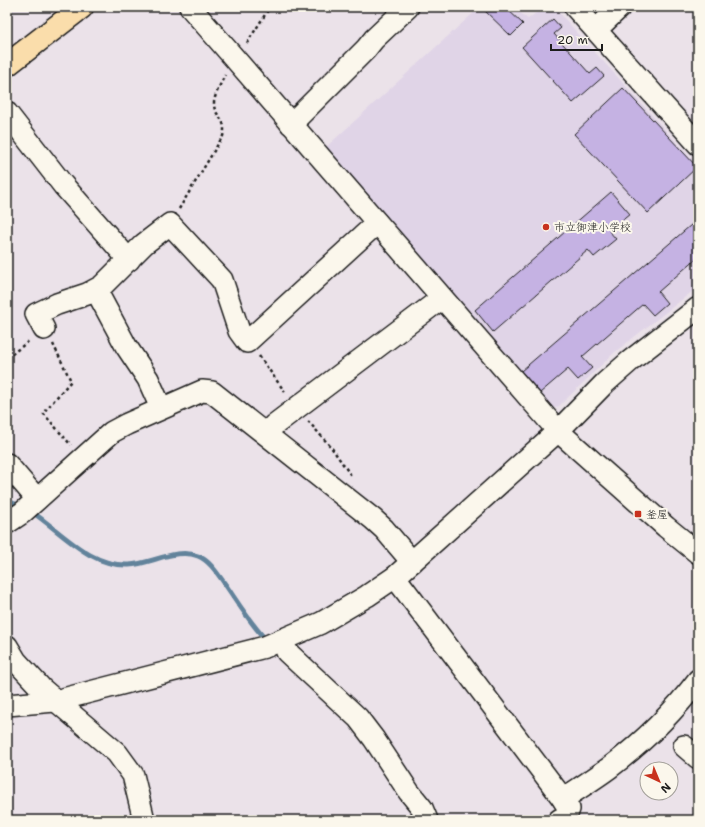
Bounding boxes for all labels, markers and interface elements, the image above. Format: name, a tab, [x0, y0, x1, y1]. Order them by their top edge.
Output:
scale bar	[551, 26, 602, 52]
text: 20 m	[557, 32, 588, 48]
place label: 市立御津小学校	[554, 220, 631, 235]
marker: 市立御津小学校	[541, 222, 551, 232]
place label: 釜屋	[646, 507, 668, 522]
marker: 釜屋	[633, 509, 643, 519]
north arrow	[639, 761, 679, 801]
text: N	[657, 779, 674, 796]

